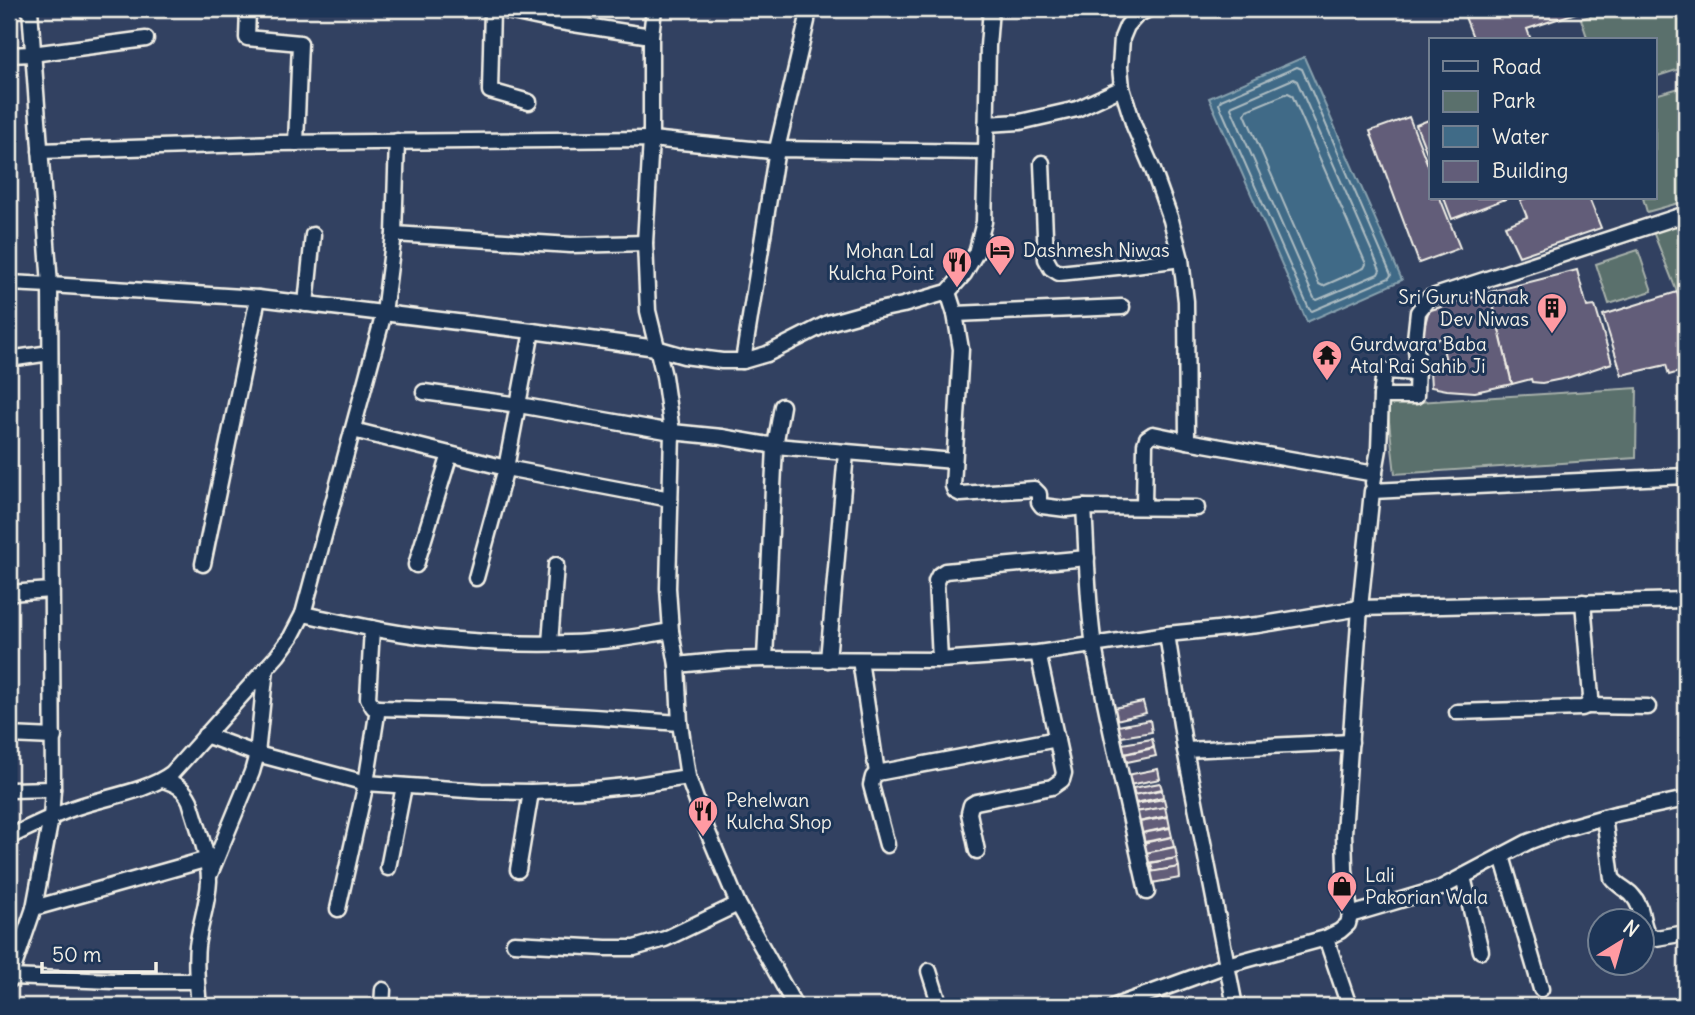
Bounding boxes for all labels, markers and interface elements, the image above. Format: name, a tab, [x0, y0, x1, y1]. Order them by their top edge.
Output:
legend	[1429, 38, 1656, 200]
text: Road	[1492, 53, 1541, 80]
text: Park	[1492, 87, 1535, 114]
text: Water	[1492, 123, 1550, 150]
text: Building	[1492, 157, 1568, 184]
hotel icon: Dashmesh Niwas	[983, 233, 1017, 277]
place label: Dashmesh Niwas	[1023, 238, 1170, 262]
place label: Mohan Lal Kulcha Point	[828, 239, 934, 285]
restaurant icon: Mohan Lal Kulcha Point	[940, 245, 974, 289]
place label: Sri Guru Nanak Dev Niwas	[1398, 285, 1529, 331]
building icon: Sri Guru Nanak Dev Niwas	[1535, 291, 1569, 335]
place label: Gurdwara Baba Atal Rai Sahib Ji	[1350, 332, 1487, 378]
temple icon: Gurdwara Baba Atal Rai Sahib Ji	[1310, 338, 1344, 382]
place label: Pehelwan Kulcha Shop	[726, 788, 832, 834]
restaurant icon: Pehelwan Kulcha Shop	[686, 794, 720, 838]
place label: Lali Pakorian Wala	[1365, 863, 1488, 909]
shop icon: Lali Pakorian Wala	[1325, 869, 1359, 913]
north arrow	[1586, 906, 1656, 976]
text: N	[1619, 915, 1644, 942]
scale bar	[42, 931, 156, 975]
text: 50 m	[52, 941, 101, 968]

